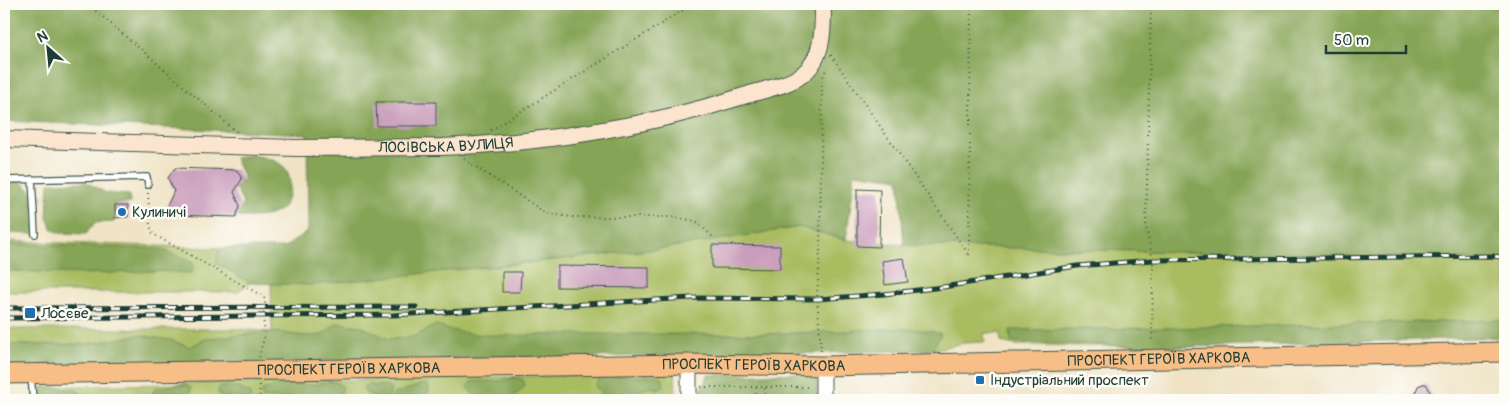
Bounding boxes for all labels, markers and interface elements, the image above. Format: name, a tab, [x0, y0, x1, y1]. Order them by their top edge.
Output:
north arrow	[22, 22, 72, 72]
scale bar	[1326, 22, 1406, 54]
text: N	[34, 27, 50, 47]
text: 50 m	[1334, 31, 1369, 50]
street label: ЛОСІВСЬКА ВУЛИЦЯ	[377, 133, 514, 157]
place label: Кулиничі	[132, 203, 186, 222]
marker: Кулиничі	[116, 206, 128, 218]
place label: Лосєве	[40, 304, 89, 323]
marker: Лосєве	[23, 306, 37, 320]
street label: ПРОСПЕКТ ГЕРОЇВ ХАРКОВА	[1067, 348, 1251, 371]
street label: ПРОСПЕКТ ГЕРОЇВ ХАРКОВА	[662, 355, 846, 376]
street label: ПРОСПЕКТ ГЕРОЇВ ХАРКОВА	[257, 359, 441, 380]
place label: Індустріальний проспект	[990, 371, 1149, 390]
marker: Індустріальний проспект	[974, 374, 986, 386]

